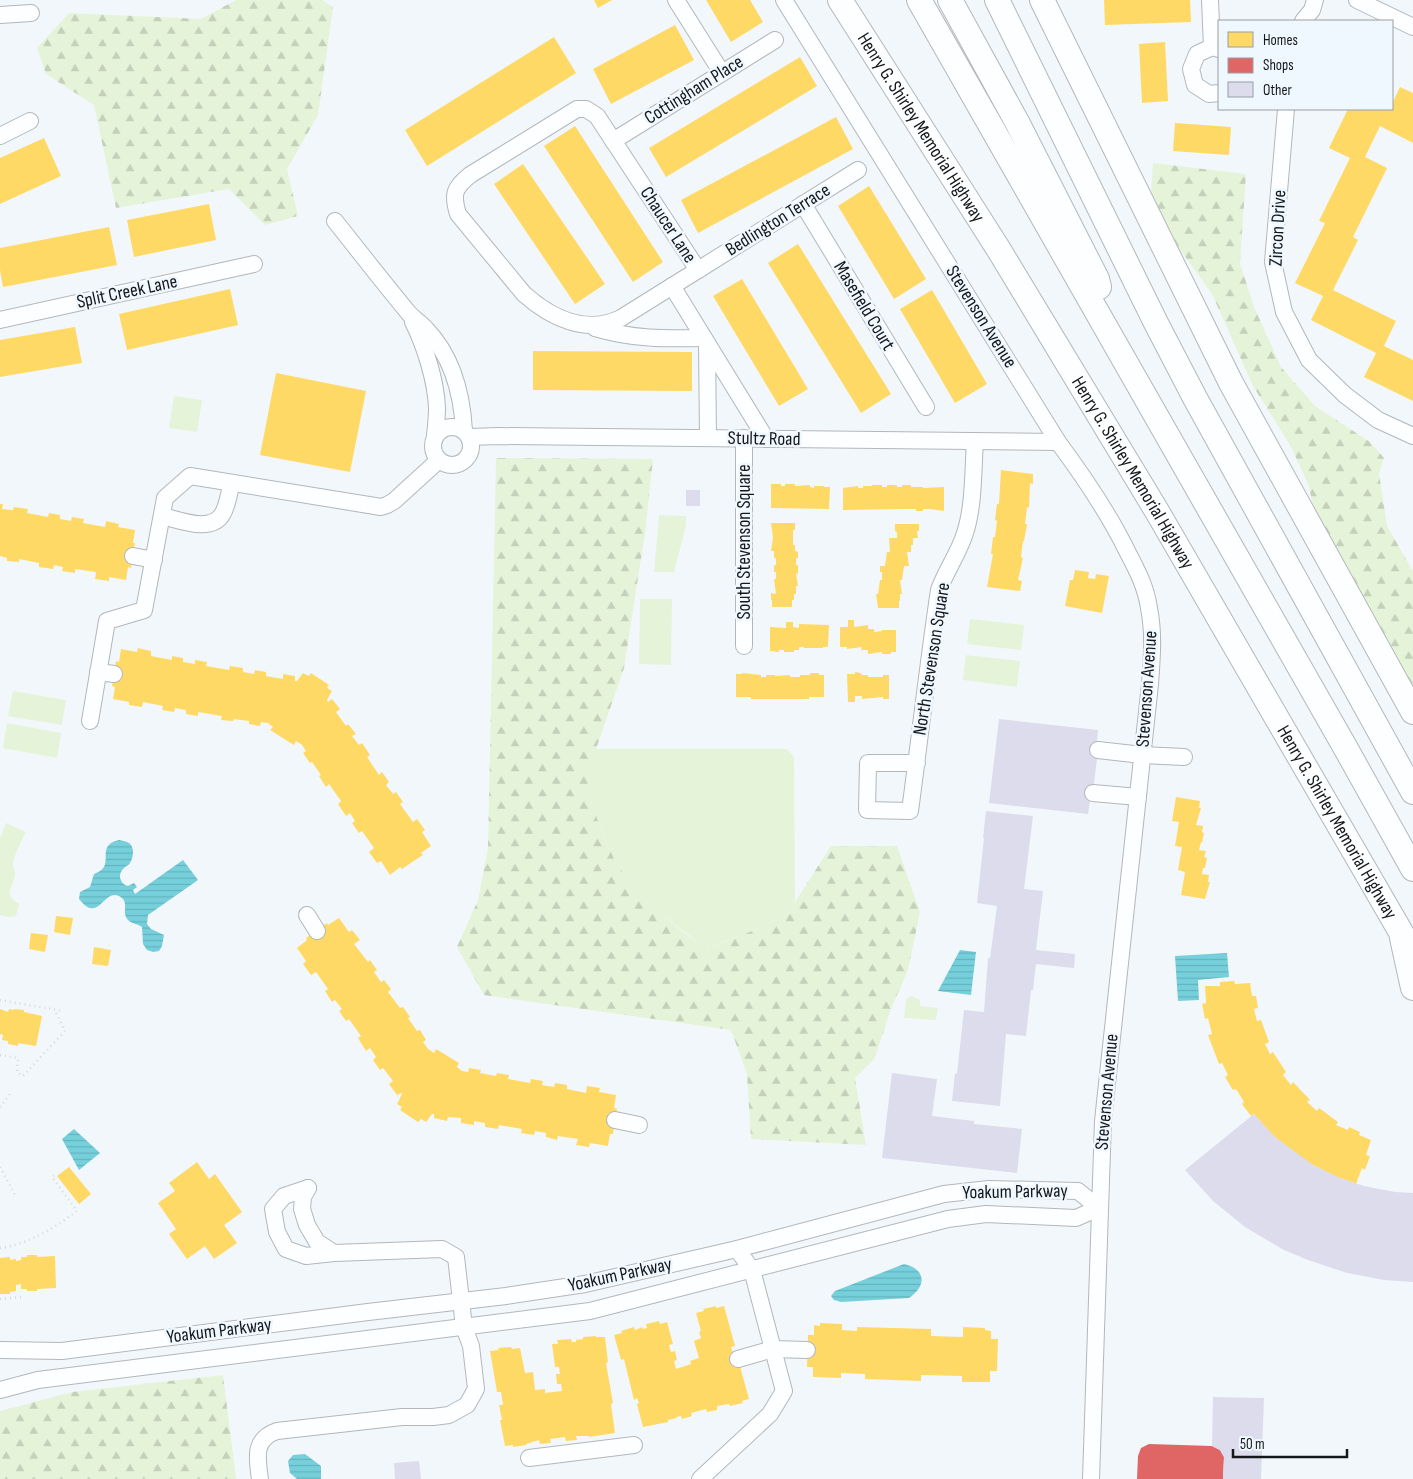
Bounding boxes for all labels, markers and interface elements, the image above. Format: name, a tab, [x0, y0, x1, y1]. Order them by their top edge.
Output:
legend	[1218, 20, 1393, 110]
street label: Henry G. Shirley Memorial Highway	[852, 28, 990, 227]
text: Homes	[1263, 31, 1298, 50]
street label: Cottingham Place	[640, 50, 748, 130]
text: Shops	[1263, 56, 1294, 75]
text: Other	[1263, 81, 1292, 100]
street label: Bedlington Terrace	[721, 179, 835, 261]
street label: Chaucer Lane	[635, 183, 701, 267]
street label: Zircon Drive	[1265, 189, 1291, 267]
street label: Masefield Court	[828, 257, 900, 355]
street label: Stevenson Avenue	[940, 261, 1022, 373]
street label: Split Creek Lane	[75, 270, 179, 314]
street label: Henry G. Shirley Memorial Highway	[1067, 372, 1200, 573]
street label: Stultz Road	[727, 427, 801, 451]
street label: South Stevenson Square	[733, 464, 756, 620]
street label: North Stevenson Square	[909, 581, 955, 737]
street label: Stevenson Avenue	[1131, 630, 1163, 748]
street label: Henry G. Shirley Memorial Highway	[1272, 721, 1403, 924]
street label: Stevenson Avenue	[1090, 1033, 1124, 1151]
street label: Yoakum Parkway	[962, 1180, 1069, 1204]
street label: Yoakum Parkway	[566, 1253, 675, 1297]
street label: Yoakum Parkway	[165, 1313, 273, 1349]
scale bar	[1233, 1426, 1347, 1458]
text: 50 m	[1240, 1435, 1265, 1454]

